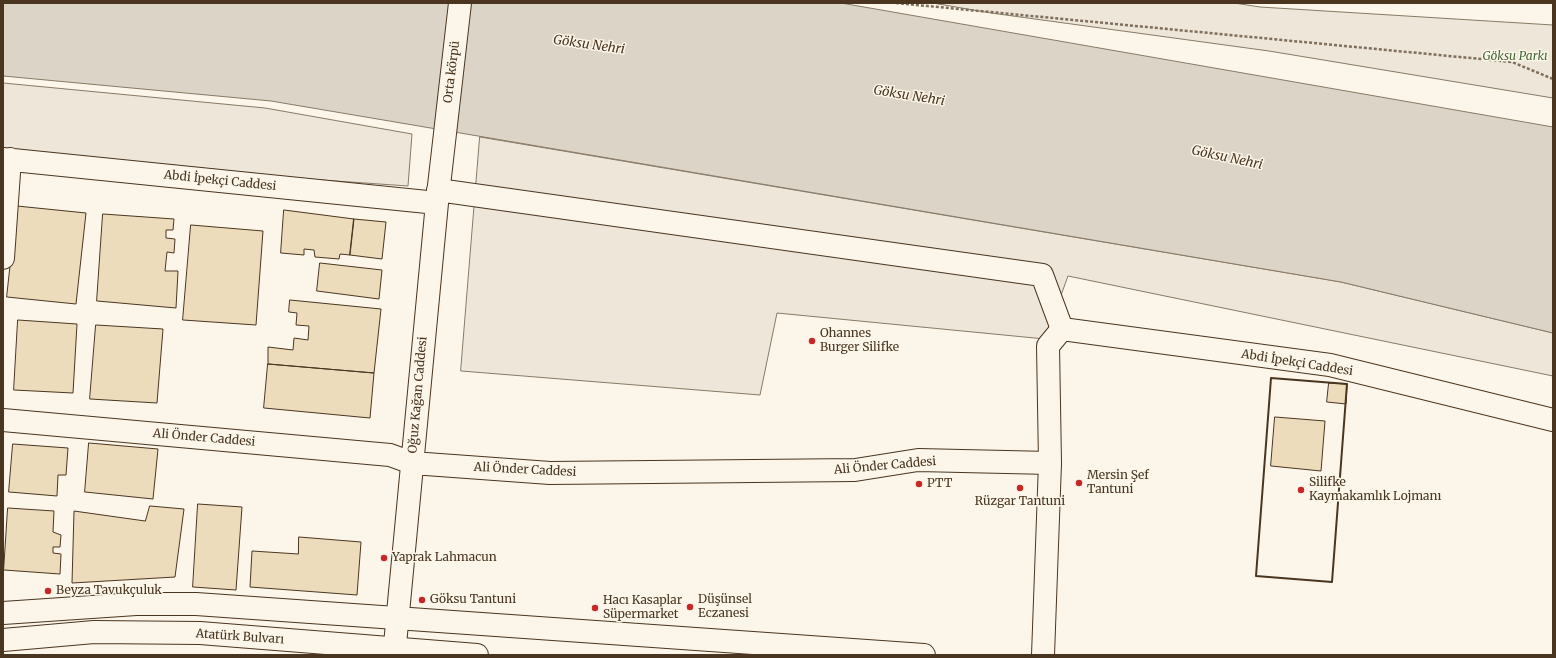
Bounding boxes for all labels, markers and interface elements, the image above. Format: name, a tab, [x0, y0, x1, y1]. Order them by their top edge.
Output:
water label: Göksu Nehri	[552, 32, 626, 58]
street label: Orta körpü	[441, 40, 463, 104]
park label: Göksu Parkı	[1482, 50, 1548, 64]
water label: Göksu Nehri	[872, 83, 946, 109]
water label: Göksu Nehri	[1190, 143, 1264, 173]
street label: Abdi İpekçi Caddesi	[163, 168, 277, 194]
place label: Ohannes Burger Silifke	[820, 327, 899, 355]
street label: Oğuz Kağan Caddesi	[406, 336, 430, 454]
marker: Ohannes Burger Silifke	[807, 336, 817, 346]
street label: Abdi İpekçi Caddesi	[1240, 347, 1354, 379]
street label: Ali Önder Caddesi	[152, 426, 256, 450]
street label: Ali Önder Caddesi	[833, 454, 937, 478]
street label: Ali Önder Caddesi	[473, 460, 577, 480]
place label: Mersin Şef Tantuni	[1087, 469, 1149, 497]
place label: Silifke Kaymakamlık Lojmanı	[1309, 476, 1441, 504]
place label: PTT	[927, 477, 952, 491]
marker: Mersin Şef Tantuni	[1074, 478, 1084, 488]
marker: PTT	[914, 479, 924, 489]
marker: Rüzgar Tantuni	[1015, 483, 1025, 493]
marker: Silifke Kaymakamlık Lojmanı	[1296, 485, 1306, 495]
place label: Rüzgar Tantuni	[975, 495, 1065, 509]
place label: Yaprak Lahmacun	[392, 551, 497, 565]
marker: Yaprak Lahmacun	[379, 553, 389, 563]
place label: Beyza Tavukçuluk	[56, 584, 162, 598]
marker: Beyza Tavukçuluk	[43, 586, 53, 596]
place label: Göksu Tantuni	[430, 593, 516, 607]
place label: Düşünsel Eczanesi	[698, 593, 752, 621]
place label: Hacı Kasaplar Süpermarket	[603, 594, 682, 622]
marker: Göksu Tantuni	[417, 595, 427, 605]
marker: Düşünsel Eczanesi	[685, 602, 695, 612]
marker: Hacı Kasaplar Süpermarket	[590, 603, 600, 613]
street label: Atatürk Bulvarı	[195, 627, 285, 647]

